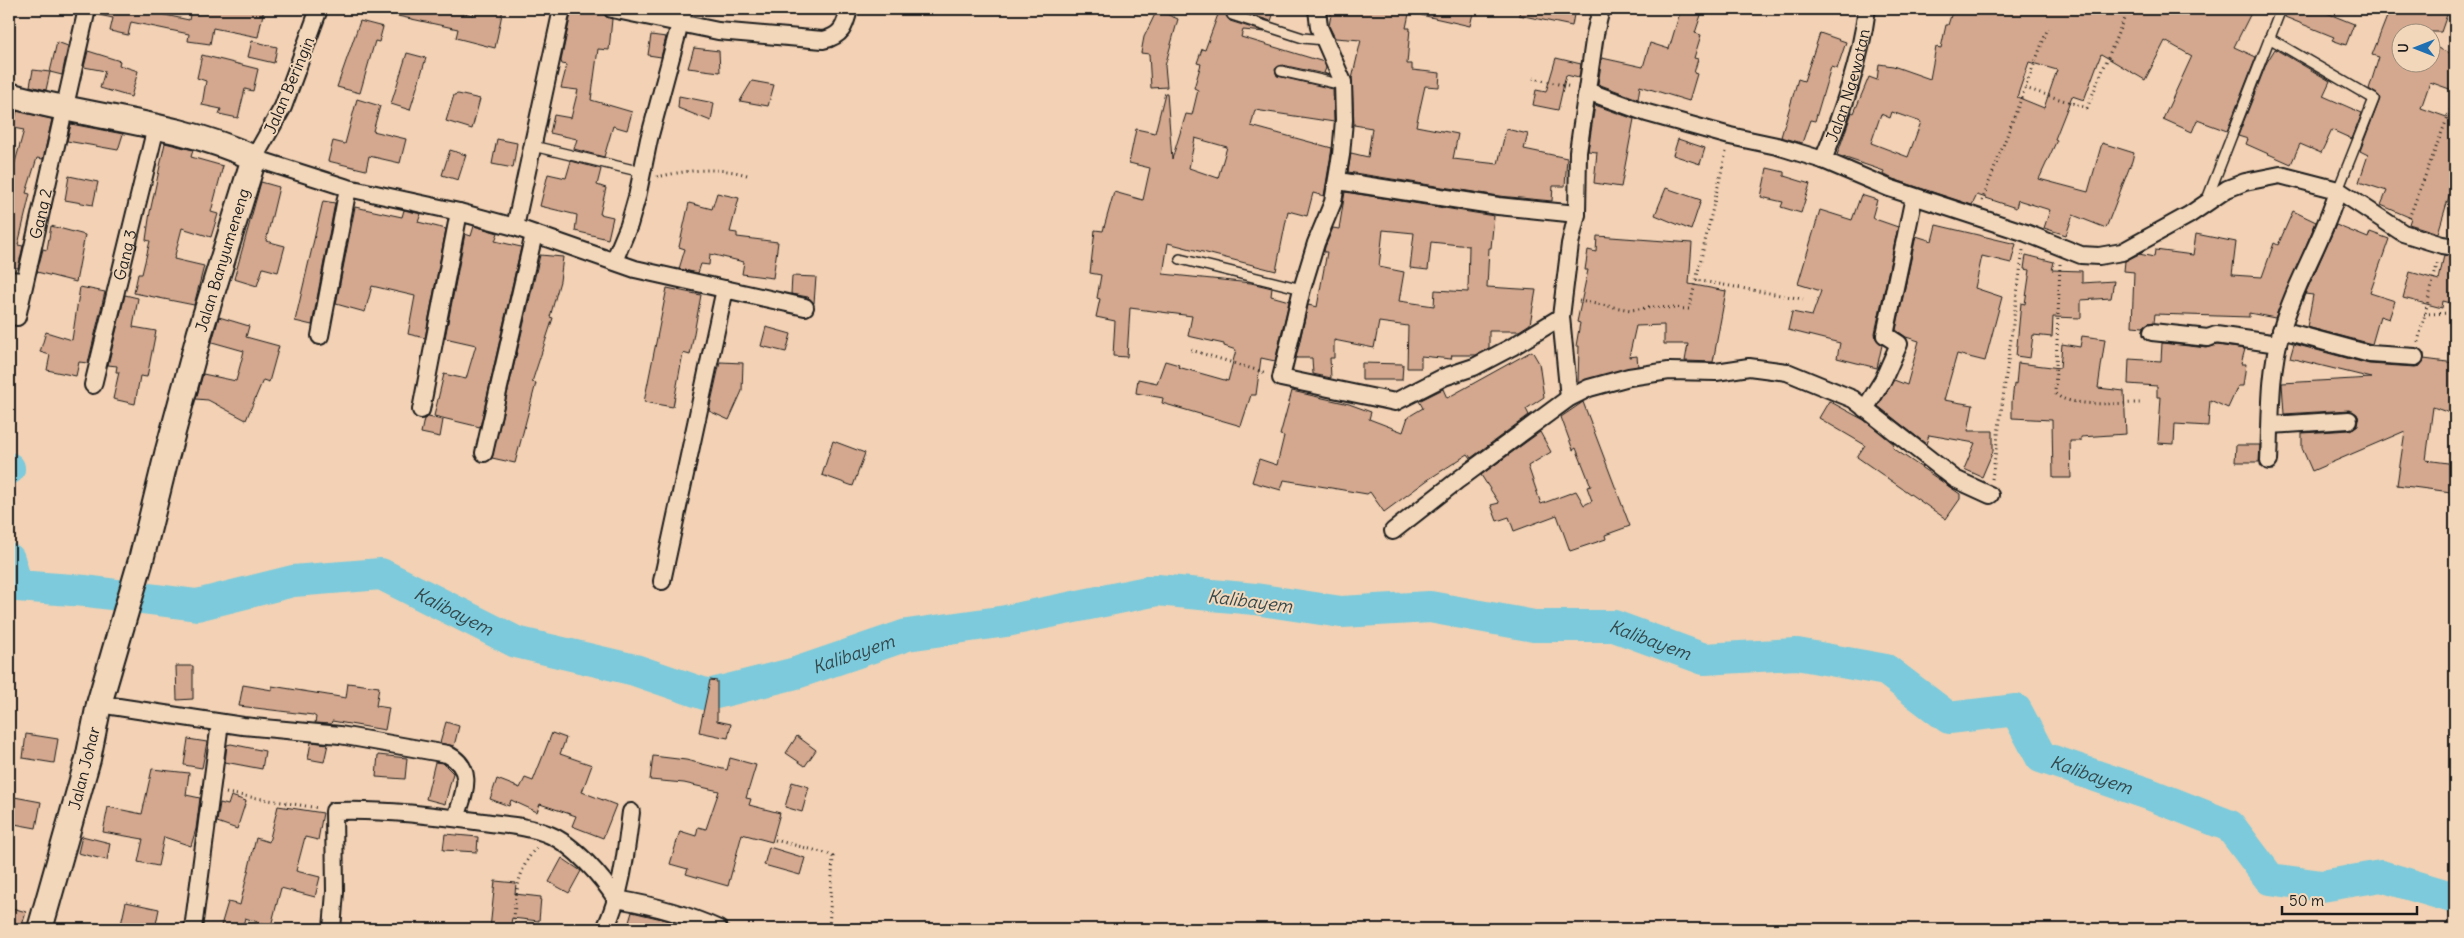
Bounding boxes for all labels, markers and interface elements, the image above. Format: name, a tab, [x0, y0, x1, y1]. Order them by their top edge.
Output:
north arrow	[2392, 22, 2442, 72]
street label: Jalan Ngewotan	[1821, 27, 1874, 144]
street label: Jalan Beringin	[260, 34, 318, 136]
text: U	[2394, 43, 2412, 53]
street label: Gang 2	[25, 186, 56, 241]
street label: Jalan Banyumeneng	[191, 186, 253, 334]
street label: Gang 3	[109, 227, 141, 282]
water label: Kalibayem	[411, 581, 498, 641]
water label: Kalibayem	[1206, 584, 1295, 618]
water label: Kalibayem	[1606, 614, 1695, 665]
water label: Kalibayem	[809, 628, 898, 678]
street label: Jalan Johar	[64, 724, 104, 812]
water label: Kalibayem	[2047, 750, 2137, 799]
scale bar	[2282, 883, 2416, 915]
text: 50 m	[2289, 891, 2324, 910]

